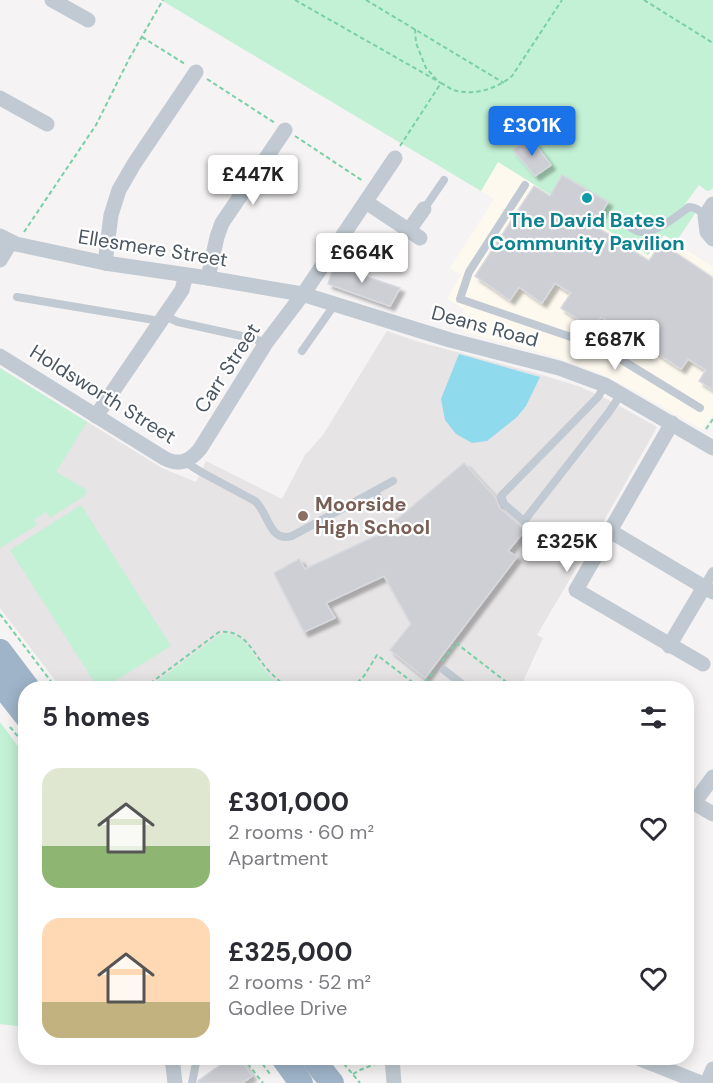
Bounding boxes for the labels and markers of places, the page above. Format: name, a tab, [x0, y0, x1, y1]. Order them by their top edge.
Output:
pin: £301K	[490, 106, 574, 157]
pin: £447K	[211, 155, 295, 206]
marker: The David Bates Community Pavilion	[580, 191, 594, 205]
place label: The David Bates Community Pavilion	[489, 207, 685, 256]
pin: £664K	[320, 233, 404, 284]
pin: £687K	[573, 320, 657, 371]
place label: Moorside High School	[315, 491, 430, 540]
marker: Moorside High School	[296, 509, 310, 523]
pin: £325K	[525, 522, 609, 573]

